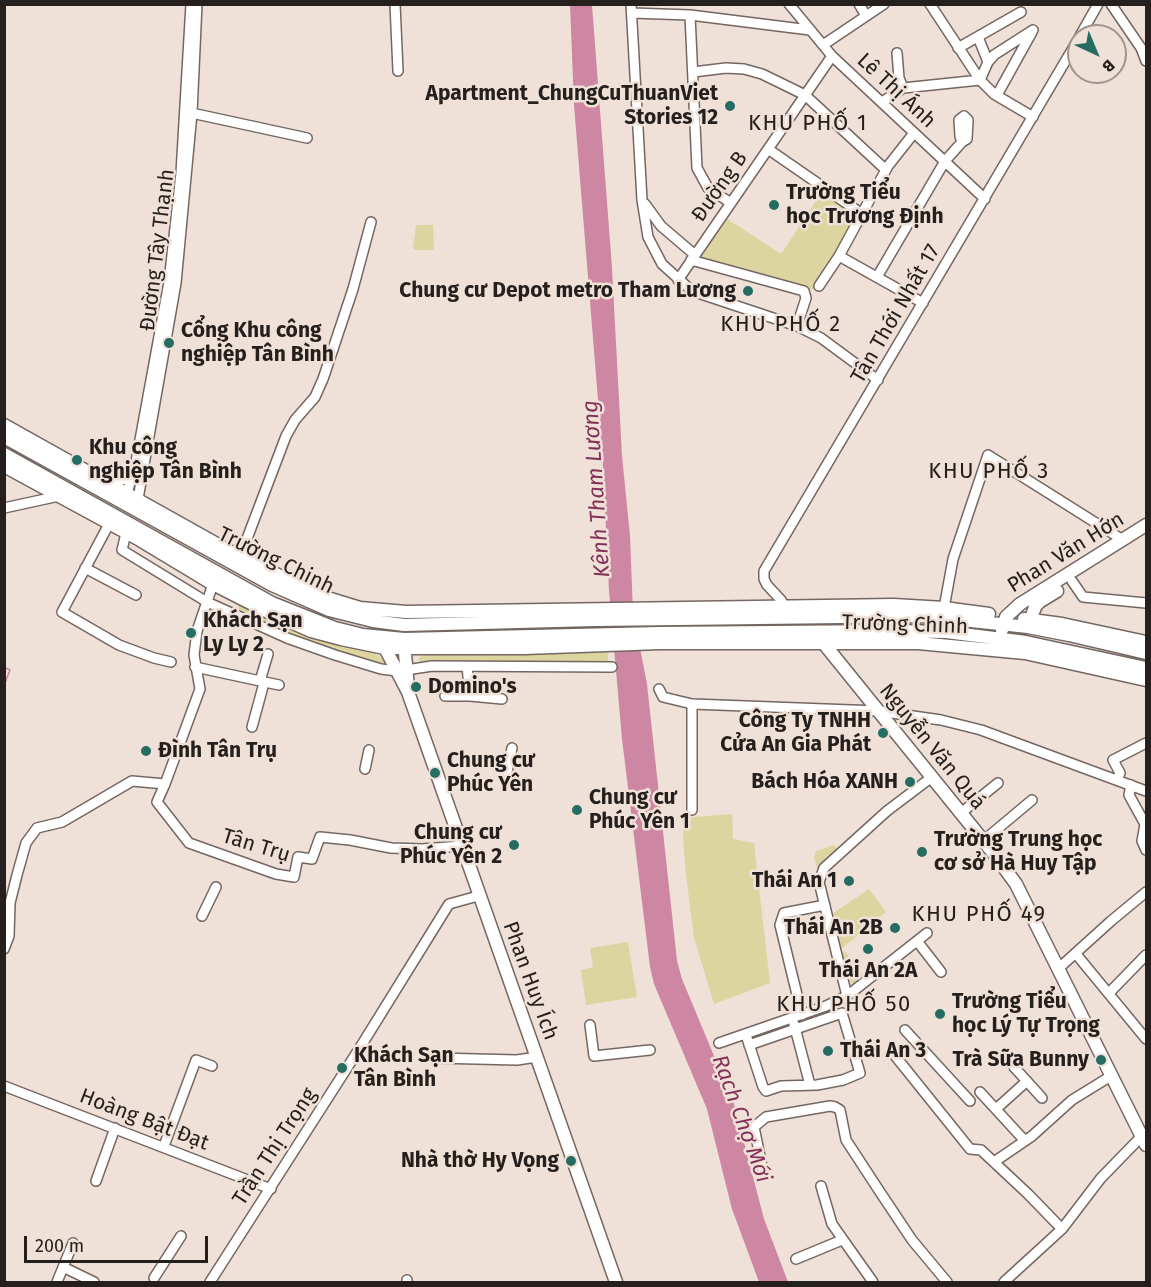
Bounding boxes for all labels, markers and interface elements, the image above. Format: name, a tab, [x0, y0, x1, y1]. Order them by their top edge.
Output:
north arrow	[1067, 24, 1127, 84]
street label: Lê Thị Ánh	[851, 48, 941, 134]
text: B	[1098, 56, 1119, 76]
place label: Apartment_ChungCuThuanViet Stories 12	[425, 81, 718, 131]
marker: Apartment_ChungCuThuanViet Stories 12	[723, 99, 737, 113]
district label: KHU PHỐ 1	[748, 111, 868, 137]
street label: Đường B	[687, 147, 753, 227]
street label: Đường Tây Thạnh	[136, 167, 180, 333]
place label: Trường Tiểu học Trương Định	[786, 180, 944, 230]
marker: Trường Tiểu học Trương Định	[767, 198, 781, 212]
street label: Tân Thới Nhất 17	[846, 240, 946, 388]
place label: Chung cư Depot metro Tham Lương	[399, 278, 736, 304]
marker: Chung cư Depot metro Tham Lương	[741, 284, 755, 298]
district label: KHU PHỐ 2	[720, 312, 842, 338]
place label: Cổng Khu công nghiệp Tân Bình	[181, 318, 334, 368]
marker: Cổng Khu công nghiệp Tân Bình	[162, 336, 176, 350]
water label: Kênh Tham Lương	[578, 399, 616, 579]
place label: Khu công nghiệp Tân Bình	[89, 435, 242, 485]
marker: Khu công nghiệp Tân Bình	[70, 453, 84, 467]
district label: KHU PHỐ 3	[928, 459, 1050, 485]
street label: Phan Văn Hớn	[1003, 507, 1129, 599]
street label: Trường Chinh	[214, 522, 338, 600]
place label: Khách Sạn Ly Ly 2	[203, 608, 303, 658]
street label: Trường Chinh	[841, 610, 969, 640]
marker: Khách Sạn Ly Ly 2	[184, 626, 198, 640]
place label: Domino's	[428, 674, 517, 700]
street label: Nguyễn Văn Quá	[873, 679, 991, 815]
marker: Domino's	[409, 680, 423, 694]
place label: Công Ty TNHH Cửa An Gia Phát	[720, 708, 871, 758]
marker: Công Ty TNHH Cửa An Gia Phát	[876, 726, 890, 740]
place label: Đình Tân Trụ	[158, 738, 277, 764]
marker: Đình Tân Trụ	[139, 744, 153, 758]
place label: Chung cư Phúc Yên	[447, 748, 535, 798]
marker: Chung cư Phúc Yên	[428, 766, 442, 780]
place label: Bách Hóa XANH	[751, 769, 898, 795]
marker: Bách Hóa XANH	[903, 775, 917, 789]
place label: Chung cư Phúc Yên 1	[589, 785, 690, 835]
marker: Chung cư Phúc Yên 1	[570, 803, 584, 817]
place label: Chung cư Phúc Yên 2	[400, 820, 502, 870]
street label: Tân Trụ	[219, 824, 293, 868]
place label: Trường Trung học cơ sở Hà Huy Tập	[934, 827, 1102, 877]
marker: Chung cư Phúc Yên 2	[507, 838, 521, 852]
marker: Trường Trung học cơ sở Hà Huy Tập	[915, 845, 929, 859]
place label: Thái An 1	[752, 868, 837, 894]
marker: Thái An 1	[842, 874, 856, 888]
district label: KHU PHỐ 49	[912, 902, 1046, 928]
place label: Thái An 2B	[784, 915, 883, 941]
street label: Phan Huy Ích	[497, 918, 563, 1044]
marker: Thái An 2B	[888, 921, 902, 935]
marker: Thái An 2A	[861, 942, 875, 956]
place label: Thái An 2A	[819, 958, 917, 984]
place label: Trường Tiểu học Lý Tự Trọng	[952, 989, 1100, 1039]
district label: KHU PHỐ 50	[776, 992, 912, 1018]
marker: Trường Tiểu học Lý Tự Trọng	[933, 1007, 947, 1021]
place label: Thái An 3	[840, 1038, 926, 1064]
place label: Khách Sạn Tân Bình	[354, 1043, 454, 1093]
marker: Thái An 3	[821, 1044, 835, 1058]
place label: Trà Sữa Bunny	[953, 1047, 1089, 1073]
water label: Rạch Chợ Mới	[706, 1052, 776, 1186]
marker: Trà Sữa Bunny	[1094, 1053, 1108, 1067]
marker: Khách Sạn Tân Bình	[335, 1061, 349, 1075]
street label: Hoàng Bật Đạt	[76, 1084, 212, 1156]
street label: Trần Thị Trọng	[228, 1084, 322, 1210]
place label: Nhà thờ Hy Vọng	[401, 1148, 559, 1174]
marker: Nhà thờ Hy Vọng	[564, 1154, 578, 1168]
scale bar	[27, 1224, 212, 1262]
text: 200 m	[35, 1235, 84, 1257]

